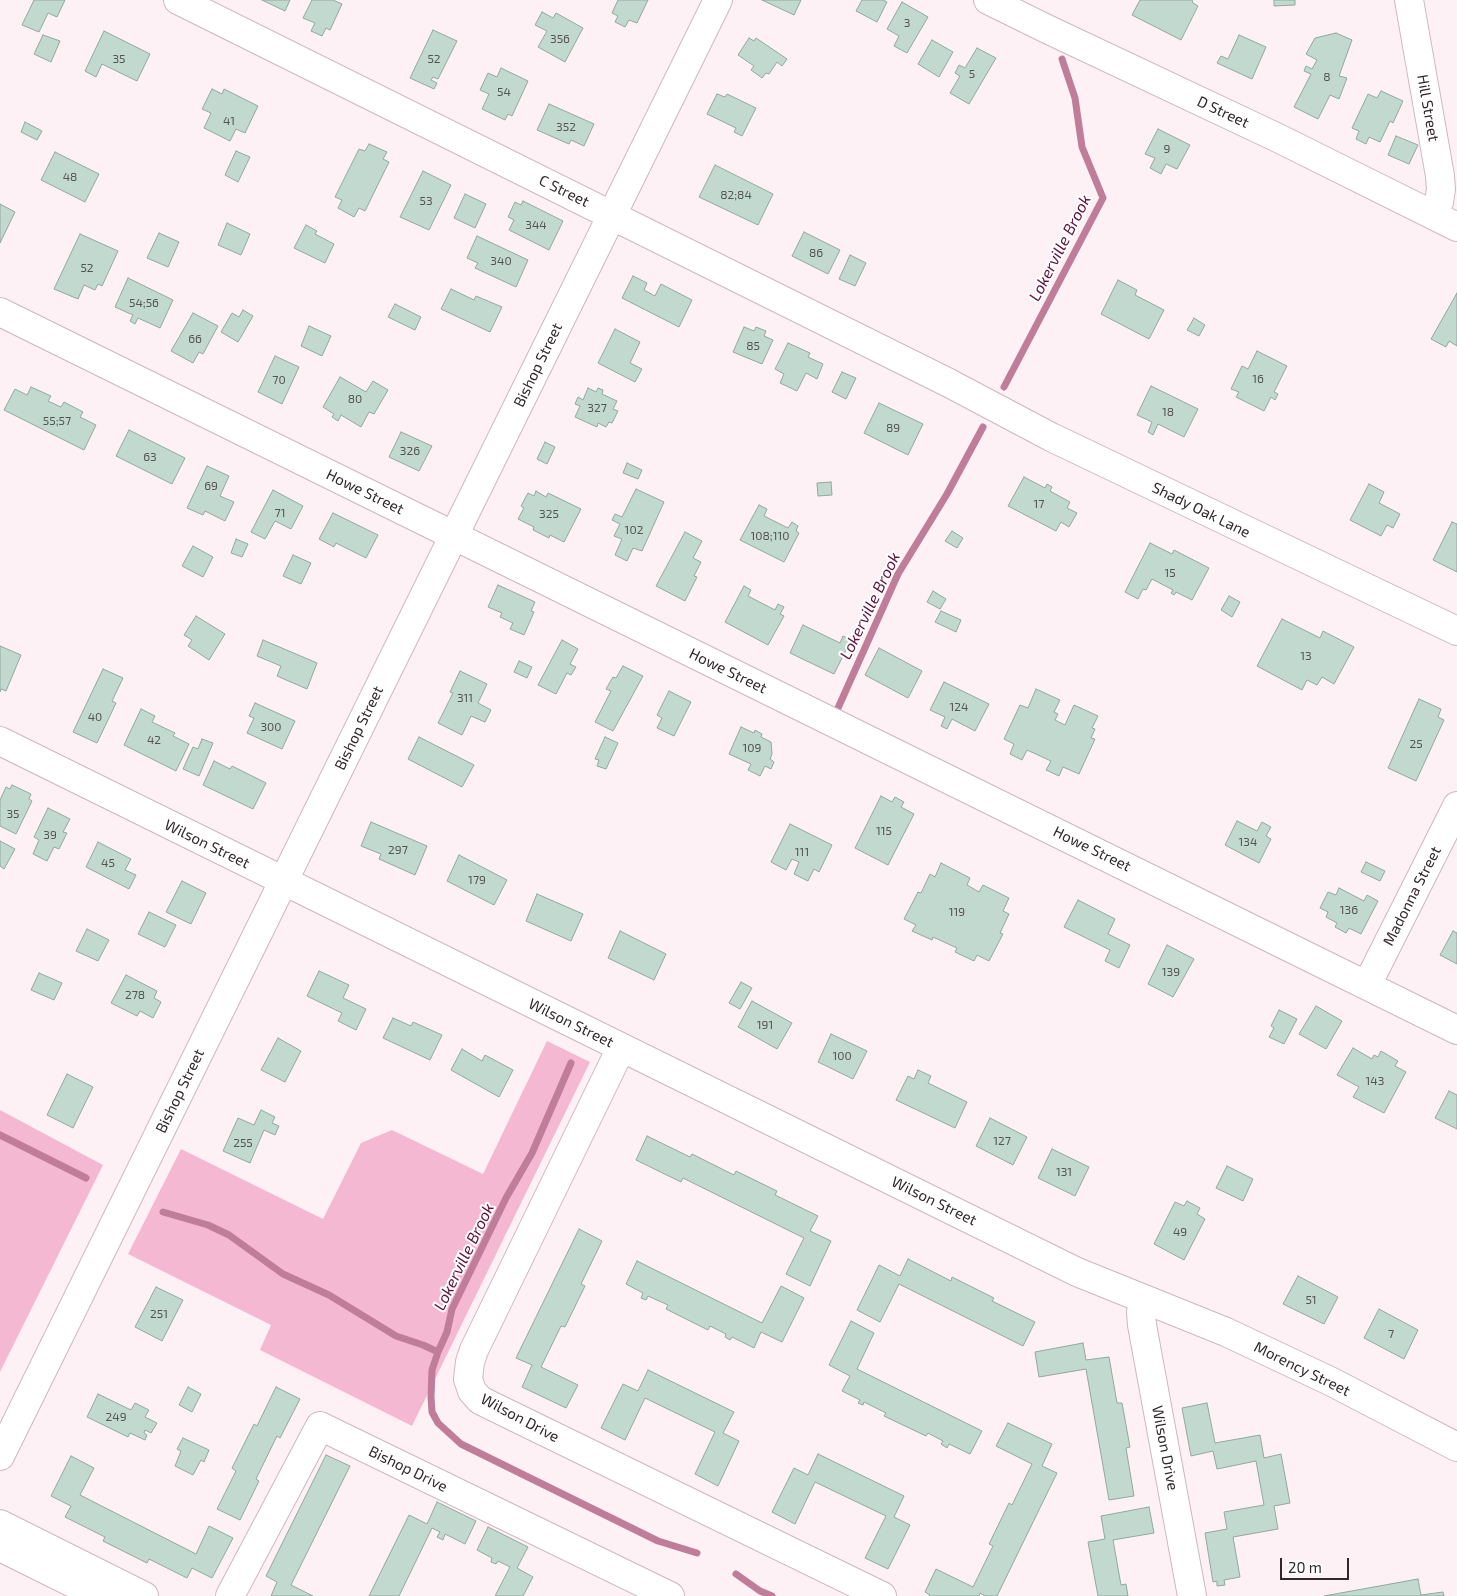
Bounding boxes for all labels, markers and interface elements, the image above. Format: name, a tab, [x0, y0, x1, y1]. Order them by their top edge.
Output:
house number: 3	[904, 16, 910, 30]
house number: 356	[550, 32, 570, 46]
house number: 35	[112, 52, 126, 66]
house number: 52	[427, 52, 441, 66]
house number: 5	[969, 67, 975, 81]
house number: 8	[1323, 70, 1331, 84]
street label: Hill Street	[1413, 73, 1443, 143]
house number: 54	[497, 85, 511, 99]
street label: D Street	[1194, 92, 1252, 132]
house number: 41	[223, 114, 235, 128]
house number: 352	[556, 120, 576, 134]
house number: 9	[1164, 142, 1170, 156]
house number: 48	[63, 170, 77, 184]
street label: C Street	[536, 171, 592, 211]
house number: 82;84	[720, 188, 752, 202]
water label: Lokerville Brook	[1025, 192, 1095, 304]
house number: 53	[419, 194, 433, 208]
house number: 344	[525, 218, 547, 232]
house number: 86	[809, 246, 823, 260]
house number: 340	[490, 254, 512, 268]
house number: 52	[80, 261, 94, 275]
house number: 54;56	[129, 296, 159, 310]
street label: Bishop Street	[510, 320, 566, 410]
house number: 66	[188, 332, 202, 346]
house number: 85	[746, 339, 760, 353]
house number: 16	[1252, 372, 1264, 386]
house number: 70	[272, 373, 286, 387]
house number: 80	[348, 392, 362, 406]
house number: 327	[587, 401, 607, 415]
house number: 18	[1162, 405, 1174, 419]
house number: 55;57	[43, 414, 71, 428]
house number: 89	[886, 421, 900, 435]
house number: 326	[400, 444, 420, 458]
house number: 63	[143, 450, 157, 464]
street label: Howe Street	[323, 466, 407, 518]
street label: Shady Oak Lane	[1149, 478, 1253, 542]
house number: 69	[204, 479, 218, 493]
house number: 17	[1034, 497, 1044, 511]
house number: 71	[275, 506, 285, 520]
house number: 325	[539, 507, 559, 521]
house number: 102	[625, 523, 643, 537]
house number: 108;110	[751, 529, 789, 543]
water label: Lokerville Brook	[836, 549, 904, 663]
house number: 15	[1164, 566, 1176, 580]
street label: Howe Street	[686, 645, 770, 697]
house number: 13	[1300, 649, 1312, 663]
street label: Bishop Street	[331, 683, 387, 773]
house number: 311	[457, 691, 473, 705]
house number: 124	[950, 700, 968, 714]
house number: 40	[88, 710, 102, 724]
house number: 300	[260, 720, 282, 734]
house number: 42	[147, 733, 161, 747]
house number: 25	[1409, 737, 1423, 751]
house number: 109	[743, 741, 761, 755]
house number: 35	[6, 807, 20, 821]
street label: Wilson Street	[162, 816, 252, 872]
street label: Howe Street	[1050, 823, 1134, 875]
house number: 115	[876, 824, 892, 838]
house number: 39	[43, 828, 57, 842]
house number: 134	[1239, 835, 1257, 849]
house number: 297	[388, 843, 408, 857]
street label: Madonna Street	[1379, 843, 1445, 949]
house number: 111	[795, 845, 809, 859]
house number: 45	[101, 856, 115, 870]
house number: 179	[468, 873, 486, 887]
house number: 136	[1340, 903, 1358, 917]
house number: 119	[949, 905, 965, 919]
house number: 139	[1162, 965, 1180, 979]
house number: 278	[125, 988, 145, 1002]
street label: Wilson Street	[526, 995, 616, 1051]
house number: 191	[757, 1018, 773, 1032]
street label: Bishop Street	[152, 1046, 208, 1136]
house number: 100	[832, 1049, 852, 1063]
house number: 143	[1366, 1074, 1384, 1088]
house number: 127	[993, 1134, 1011, 1148]
house number: 255	[233, 1136, 253, 1150]
house number: 131	[1056, 1165, 1072, 1179]
street label: Wilson Street	[889, 1173, 979, 1229]
water label: Lokerville Brook	[430, 1200, 498, 1314]
house number: 49	[1173, 1225, 1187, 1239]
house number: 51	[1305, 1293, 1317, 1307]
house number: 251	[150, 1307, 168, 1321]
house number: 7	[1388, 1327, 1394, 1341]
street label: Morency Street	[1251, 1338, 1353, 1400]
street label: Wilson Drive	[478, 1390, 562, 1446]
street label: Wilson Drive	[1148, 1404, 1182, 1492]
house number: 249	[106, 1410, 126, 1424]
street label: Bishop Drive	[366, 1442, 450, 1496]
scale bar	[1282, 1548, 1351, 1580]
text: 20 m	[1288, 1558, 1322, 1576]

